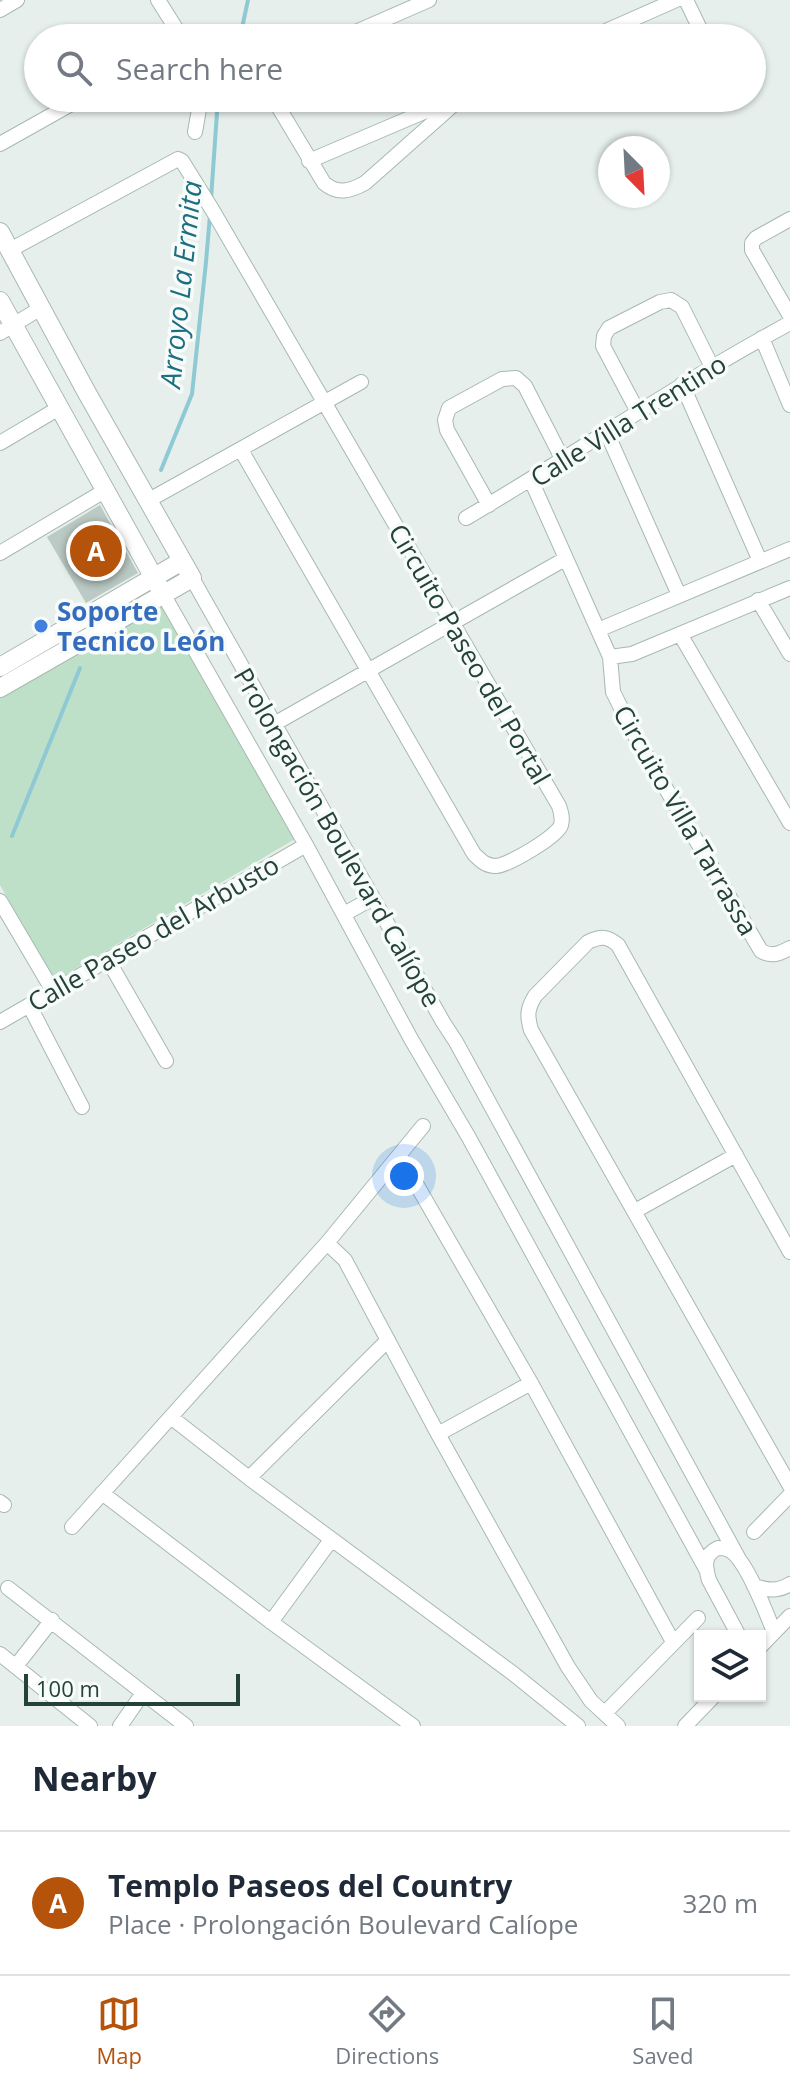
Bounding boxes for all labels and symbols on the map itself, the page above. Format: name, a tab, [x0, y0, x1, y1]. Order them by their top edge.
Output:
north arrow	[598, 136, 670, 208]
water label: Arroyo La Ermita	[150, 178, 210, 391]
street label: Calle Villa Trentino	[523, 345, 733, 495]
street label: Circuito Paseo del Portal	[380, 517, 560, 791]
pin: A	[70, 521, 122, 581]
place label: Soporte Tecnico León	[57, 593, 225, 659]
marker: Soporte Tecnico León	[32, 617, 50, 635]
street label: Prolongación Boulevard Calíope	[226, 661, 450, 1013]
street label: Circuito Villa Tarrassa	[605, 698, 767, 942]
street label: Calle Paseo del Arbusto	[21, 846, 285, 1020]
your location	[384, 1156, 424, 1196]
scale bar	[24, 1670, 240, 1706]

